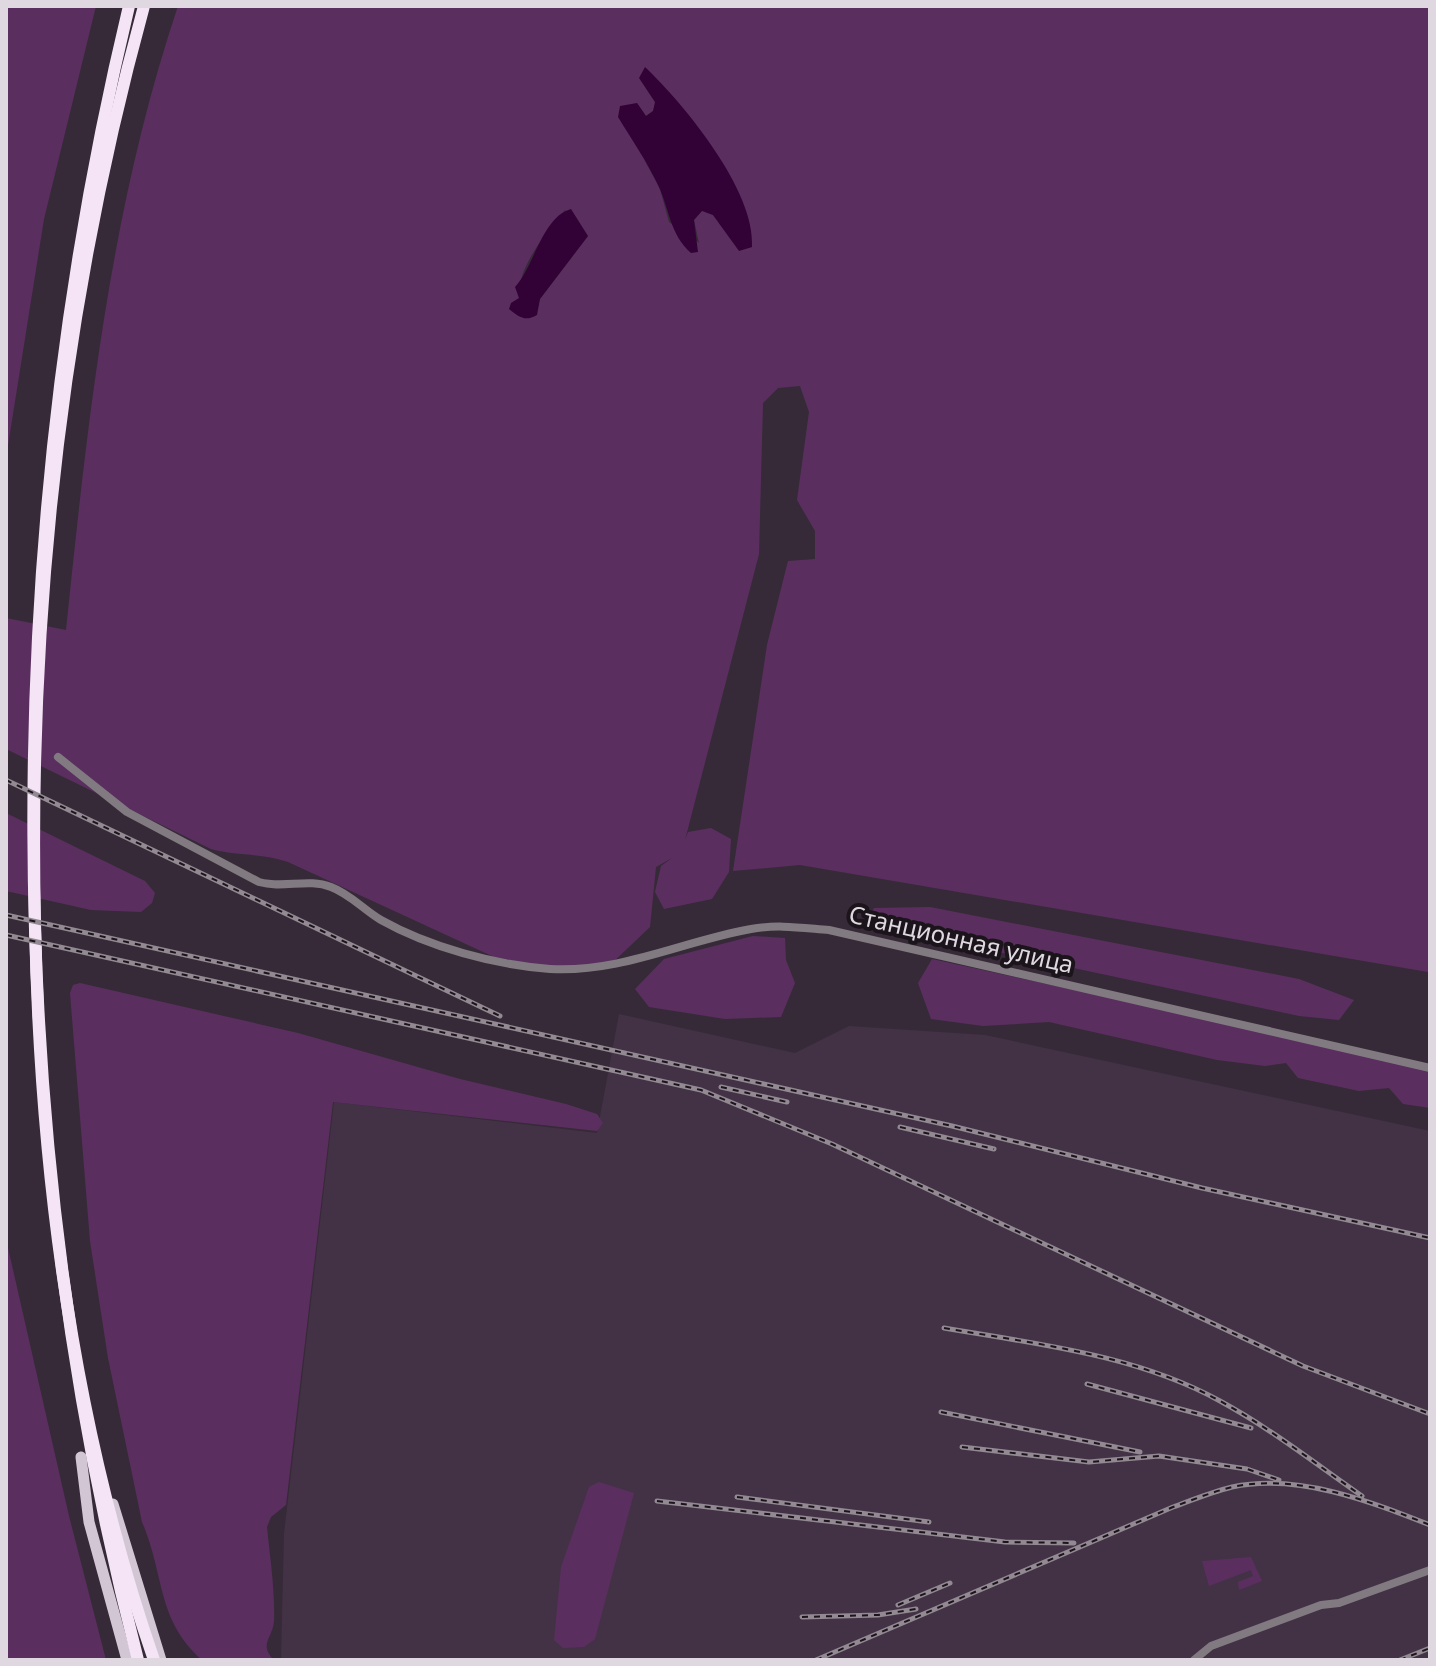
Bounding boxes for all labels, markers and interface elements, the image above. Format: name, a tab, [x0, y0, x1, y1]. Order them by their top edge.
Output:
street label: Станционная улица	[846, 897, 1077, 980]

